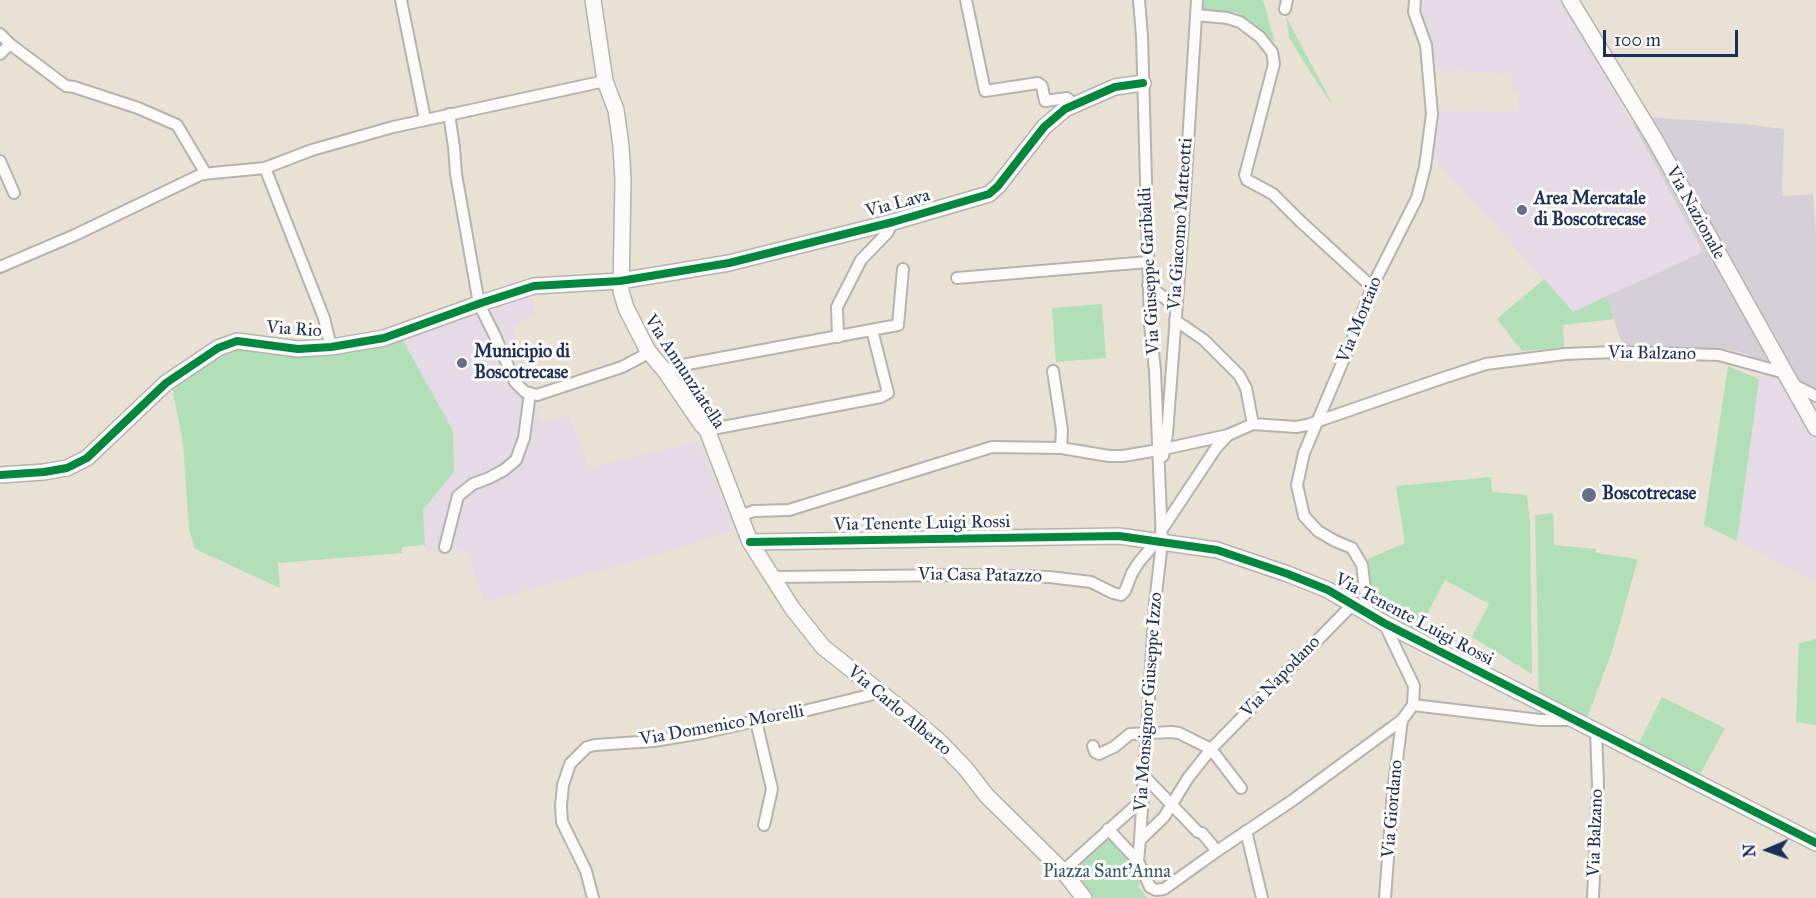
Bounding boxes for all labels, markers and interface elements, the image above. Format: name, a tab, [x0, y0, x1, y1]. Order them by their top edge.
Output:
scale bar	[1606, 18, 1741, 56]
text: 100 m	[1614, 29, 1661, 51]
street label: Via Giacomo Matteotti	[1164, 137, 1198, 311]
street label: Via Nazionale	[1660, 163, 1730, 263]
street label: Via Lava	[863, 185, 933, 223]
street label: Via Giuseppe Garibaldi	[1135, 187, 1165, 355]
place label: Area Mercatale di Boscotrecase	[1534, 189, 1646, 232]
marker: Area Mercatale di Boscotrecase	[1515, 203, 1529, 217]
street label: Via Mortaio	[1333, 274, 1387, 366]
street label: Via Annunziatella	[639, 311, 729, 433]
street label: Via Rio	[265, 317, 323, 343]
place label: Municipio di Boscotrecase	[474, 342, 570, 385]
street label: Via Balzano	[1608, 342, 1696, 366]
marker: Municipio di Boscotrecase	[455, 356, 469, 370]
place label: Boscotrecase	[1602, 484, 1696, 506]
marker: Boscotrecase	[1580, 486, 1598, 504]
street label: Via Tenente Luigi Rossi	[833, 512, 1011, 536]
street label: Via Casa Patazzo	[918, 564, 1042, 588]
street label: Via Tenente Luigi Rossi	[1331, 569, 1497, 671]
street label: Via Monsignor Giuseppe Izzo	[1131, 591, 1167, 813]
street label: Via Napodano	[1237, 632, 1325, 722]
street label: Via Carlo Alberto	[843, 661, 955, 761]
street label: Via Domenico Morelli	[638, 701, 806, 751]
street label: Via Giordano	[1378, 759, 1408, 859]
street label: Via Balzano	[1584, 789, 1608, 877]
north arrow	[1738, 820, 1798, 880]
text: N	[1740, 844, 1759, 858]
park label: Piazza Sant'Anna	[1043, 862, 1171, 884]

